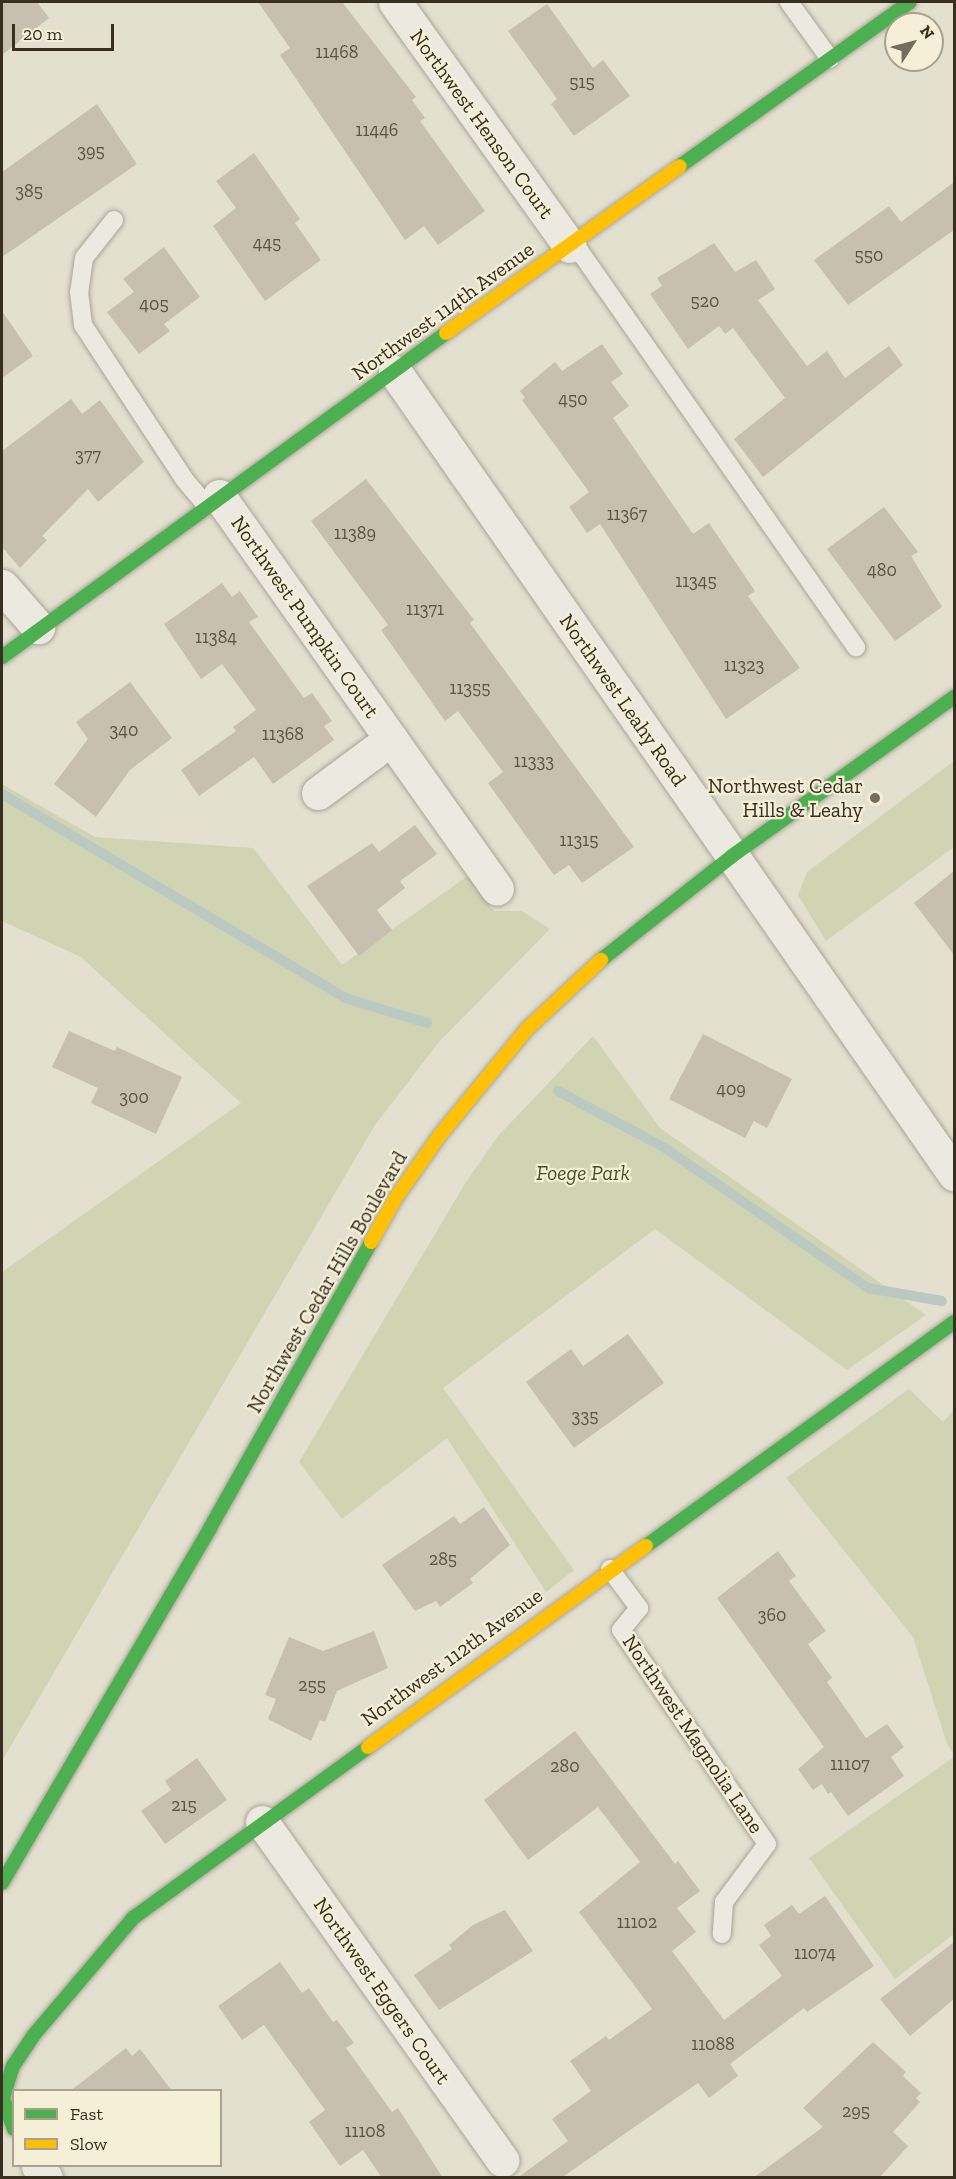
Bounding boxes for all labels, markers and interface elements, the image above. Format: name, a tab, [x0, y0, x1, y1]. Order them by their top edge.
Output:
scale bar	[15, 12, 117, 50]
north arrow	[884, 12, 944, 72]
text: N	[916, 22, 939, 43]
text: 20 m	[23, 23, 62, 45]
street label: Northwest Henson Court	[405, 24, 559, 224]
house number: 11468	[316, 41, 358, 63]
house number: 515	[569, 71, 595, 93]
house number: 11446	[356, 119, 398, 141]
house number: 395	[77, 140, 105, 162]
house number: 385	[15, 180, 43, 202]
house number: 445	[253, 232, 281, 254]
street label: Northwest 114th Avenue	[347, 236, 539, 386]
house number: 550	[855, 244, 883, 266]
house number: 520	[691, 290, 719, 312]
house number: 405	[139, 293, 169, 315]
house number: 450	[558, 388, 588, 410]
house number: 377	[75, 444, 101, 466]
house number: 11367	[607, 503, 647, 525]
street label: Northwest Pumpkin Court	[226, 511, 384, 723]
house number: 11389	[334, 522, 376, 544]
house number: 480	[867, 559, 897, 581]
house number: 11345	[675, 570, 717, 592]
house number: 11371	[406, 598, 444, 620]
street label: Northwest Leahy Road	[554, 609, 692, 791]
house number: 11384	[195, 626, 237, 648]
house number: 11323	[724, 654, 764, 676]
house number: 11355	[449, 677, 491, 699]
house number: 340	[110, 719, 138, 741]
house number: 11368	[262, 723, 304, 745]
house number: 11333	[514, 750, 554, 772]
place label: Northwest Cedar Hills & Leahy	[708, 773, 863, 823]
marker: Northwest Cedar Hills & Leahy	[868, 791, 882, 805]
house number: 11315	[560, 829, 598, 851]
house number: 409	[716, 1078, 746, 1100]
house number: 300	[119, 1086, 149, 1108]
street label: Northwest Cedar Hills Boulevard	[242, 1147, 412, 1417]
park label: Foege Park	[536, 1160, 630, 1186]
house number: 335	[572, 1405, 598, 1427]
house number: 285	[429, 1548, 457, 1570]
street label: Northwest 112th Avenue	[356, 1582, 548, 1732]
house number: 360	[758, 1604, 786, 1626]
street label: Northwest Magnolia Lane	[617, 1630, 769, 1838]
house number: 255	[298, 1674, 326, 1696]
house number: 11107	[830, 1753, 870, 1775]
house number: 280	[550, 1755, 580, 1777]
house number: 215	[171, 1794, 197, 1816]
street label: Northwest Eggers Court	[308, 1893, 456, 2089]
house number: 11102	[617, 1911, 657, 1933]
house number: 11074	[794, 1942, 836, 1964]
house number: 11088	[691, 2033, 735, 2055]
legend	[12, 2089, 222, 2167]
house number: 295	[842, 2100, 870, 2122]
text: Fast	[70, 2103, 103, 2125]
house number: 11108	[345, 2120, 385, 2142]
text: Slow	[70, 2133, 107, 2155]

